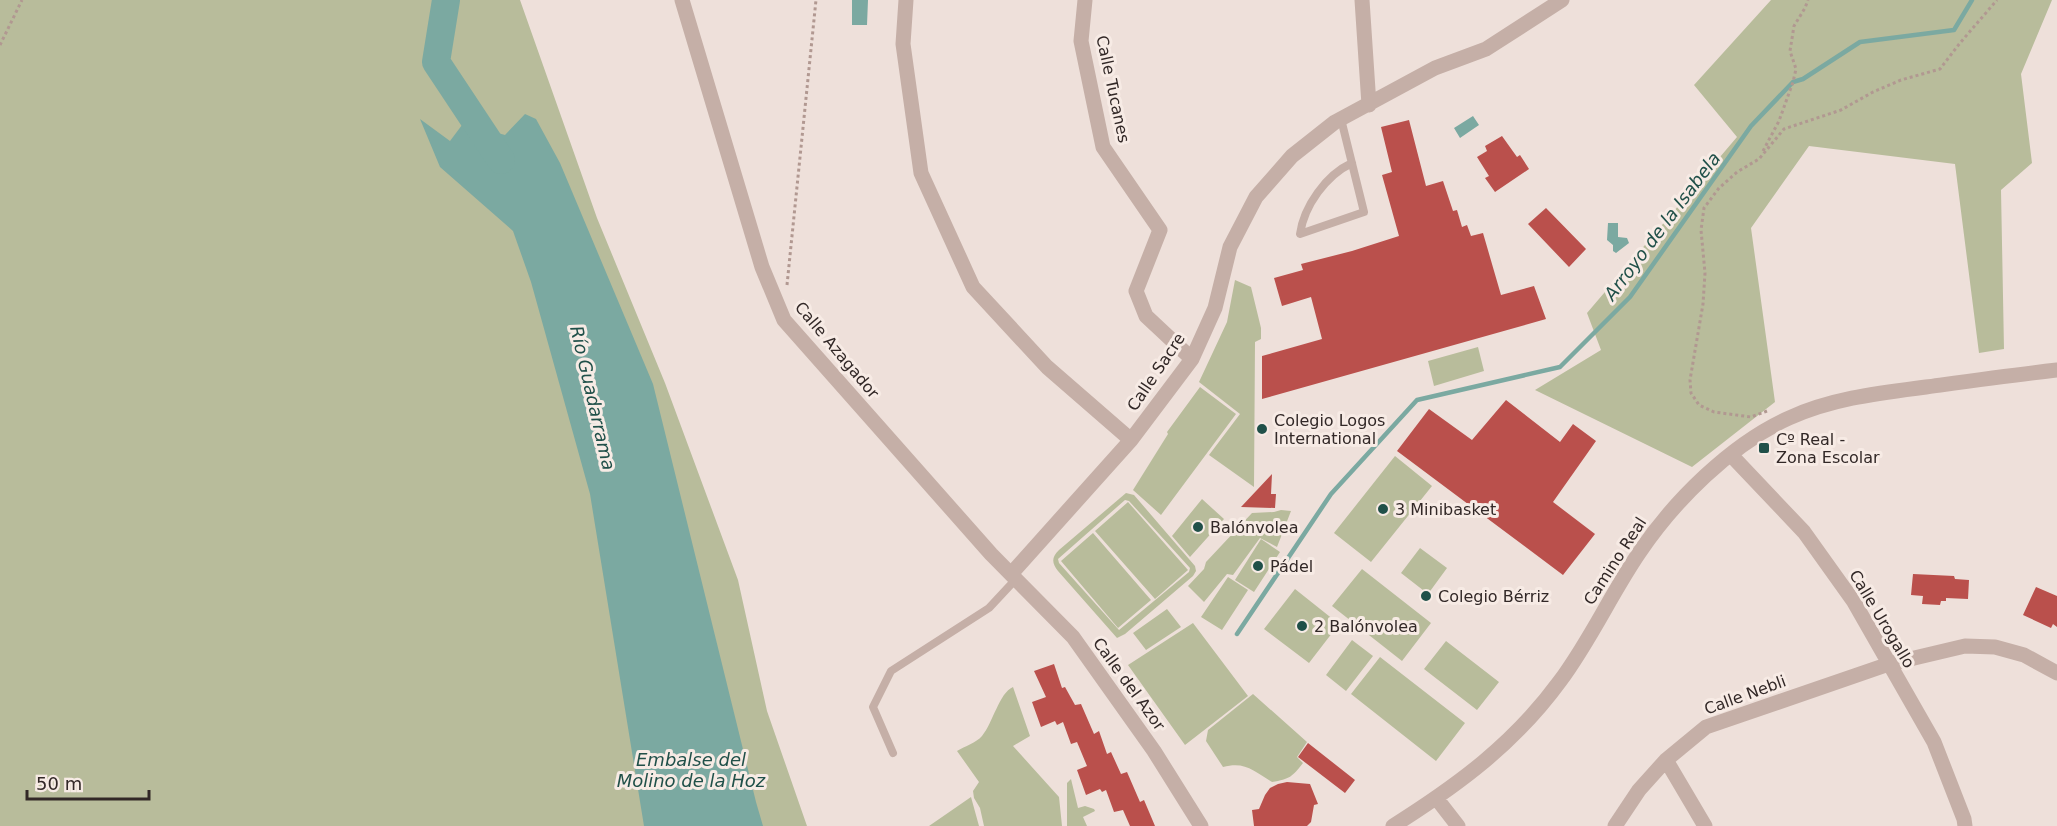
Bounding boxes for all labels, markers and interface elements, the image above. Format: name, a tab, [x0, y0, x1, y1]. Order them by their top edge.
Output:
street label: Calle Tucanes	[1092, 34, 1134, 144]
water label: Arroyo de la Isabela	[1599, 148, 1724, 305]
street label: Calle Azagador	[791, 298, 883, 403]
water label: Río Guadarrama	[566, 324, 620, 472]
street label: Calle Sacre	[1123, 330, 1189, 414]
place label: Colegio Logos International	[1274, 411, 1385, 448]
marker: Colegio Logos International	[1255, 422, 1269, 436]
place label: Cº Real - Zona Escolar	[1776, 430, 1880, 467]
marker: Cº Real - Zona Escolar	[1757, 441, 1771, 455]
place label: 3 Minibasket	[1395, 500, 1496, 519]
marker: 3 Minibasket	[1376, 502, 1390, 516]
street label: Camino Real	[1580, 514, 1650, 608]
place label: Balónvolea	[1210, 518, 1299, 537]
marker: Balónvolea	[1191, 520, 1205, 534]
place label: Pádel	[1270, 557, 1313, 576]
marker: Pádel	[1251, 559, 1265, 573]
street label: Calle Urogallo	[1845, 566, 1919, 672]
place label: Colegio Bérriz	[1438, 587, 1549, 606]
marker: Colegio Bérriz	[1419, 589, 1433, 603]
place label: 2 Balónvolea	[1314, 617, 1418, 636]
marker: 2 Balónvolea	[1295, 619, 1309, 633]
street label: Calle del Azor	[1089, 634, 1169, 734]
street label: Calle Nebli	[1702, 671, 1788, 719]
water label: Embalse del Molino de la Hoz	[617, 749, 766, 791]
scale bar	[27, 763, 148, 801]
text: 50 m	[36, 773, 82, 794]

